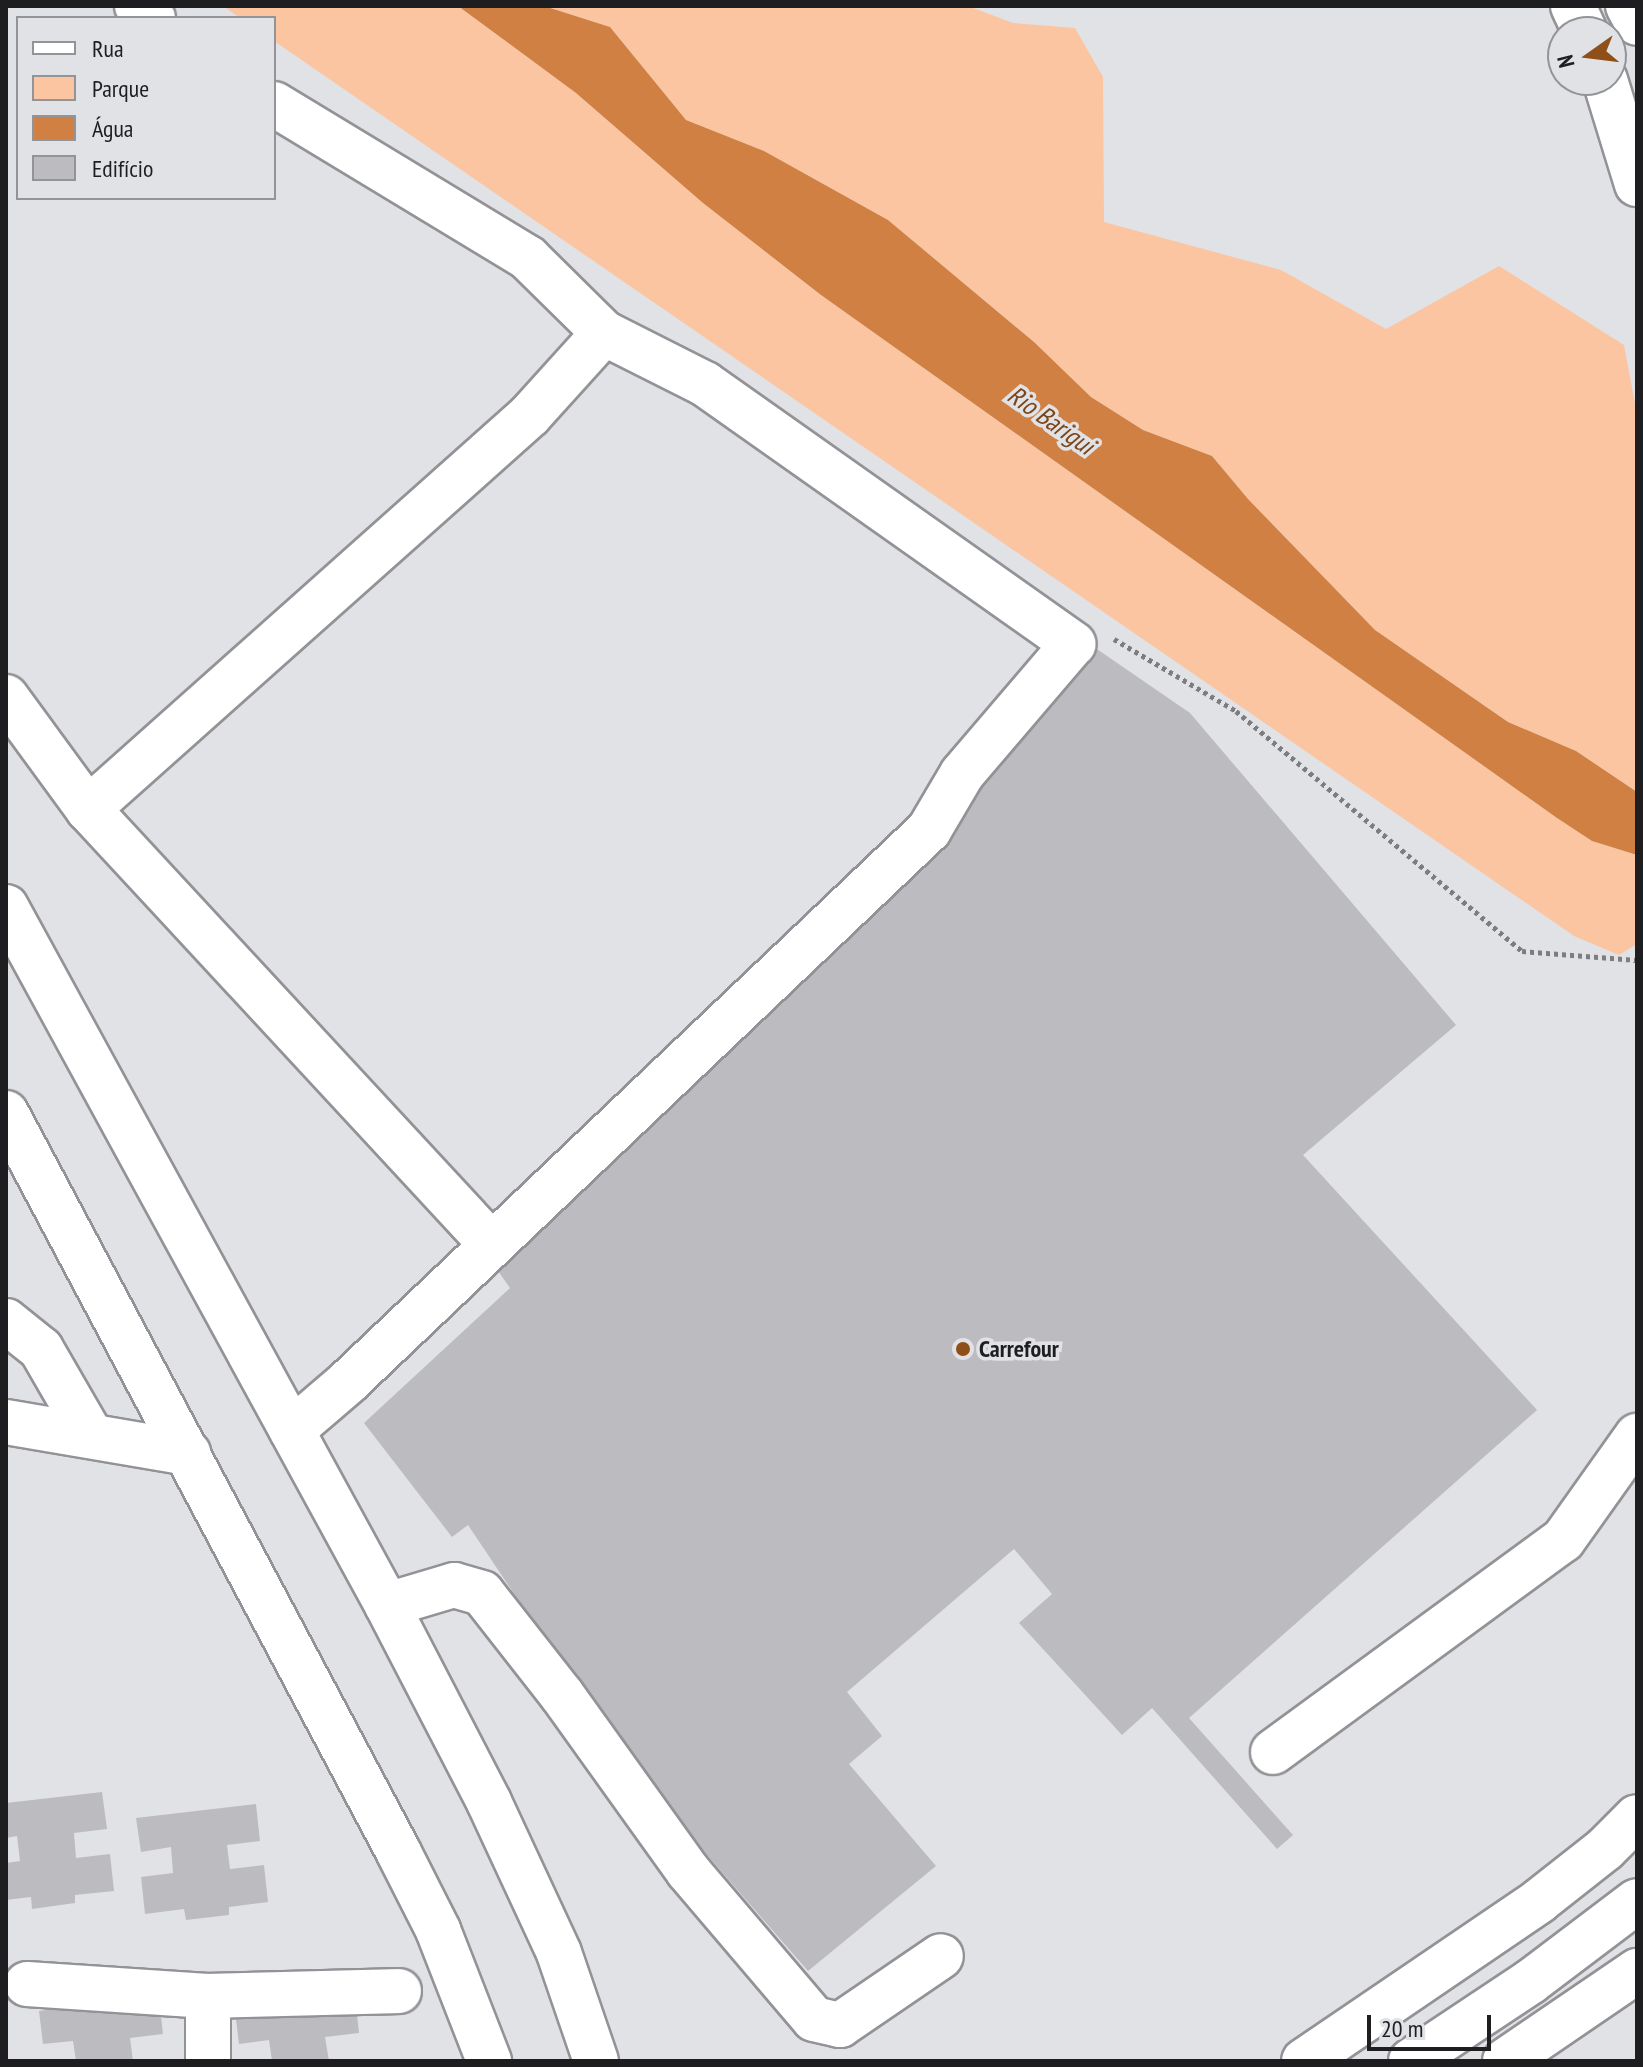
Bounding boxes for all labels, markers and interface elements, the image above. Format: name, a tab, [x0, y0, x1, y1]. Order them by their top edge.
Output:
legend	[16, 16, 276, 200]
north arrow	[1547, 16, 1627, 96]
text: Rua	[92, 33, 124, 64]
text: N	[1551, 52, 1581, 70]
text: Parque	[92, 73, 149, 104]
text: Água	[92, 113, 133, 144]
text: Edifício	[92, 153, 153, 184]
water label: Rio Barigui	[1002, 379, 1100, 461]
place label: Carrefour	[979, 1335, 1059, 1363]
marker: Carrefour	[954, 1340, 972, 1358]
scale bar	[1371, 1999, 1495, 2049]
text: 20 m	[1381, 2013, 1423, 2044]

